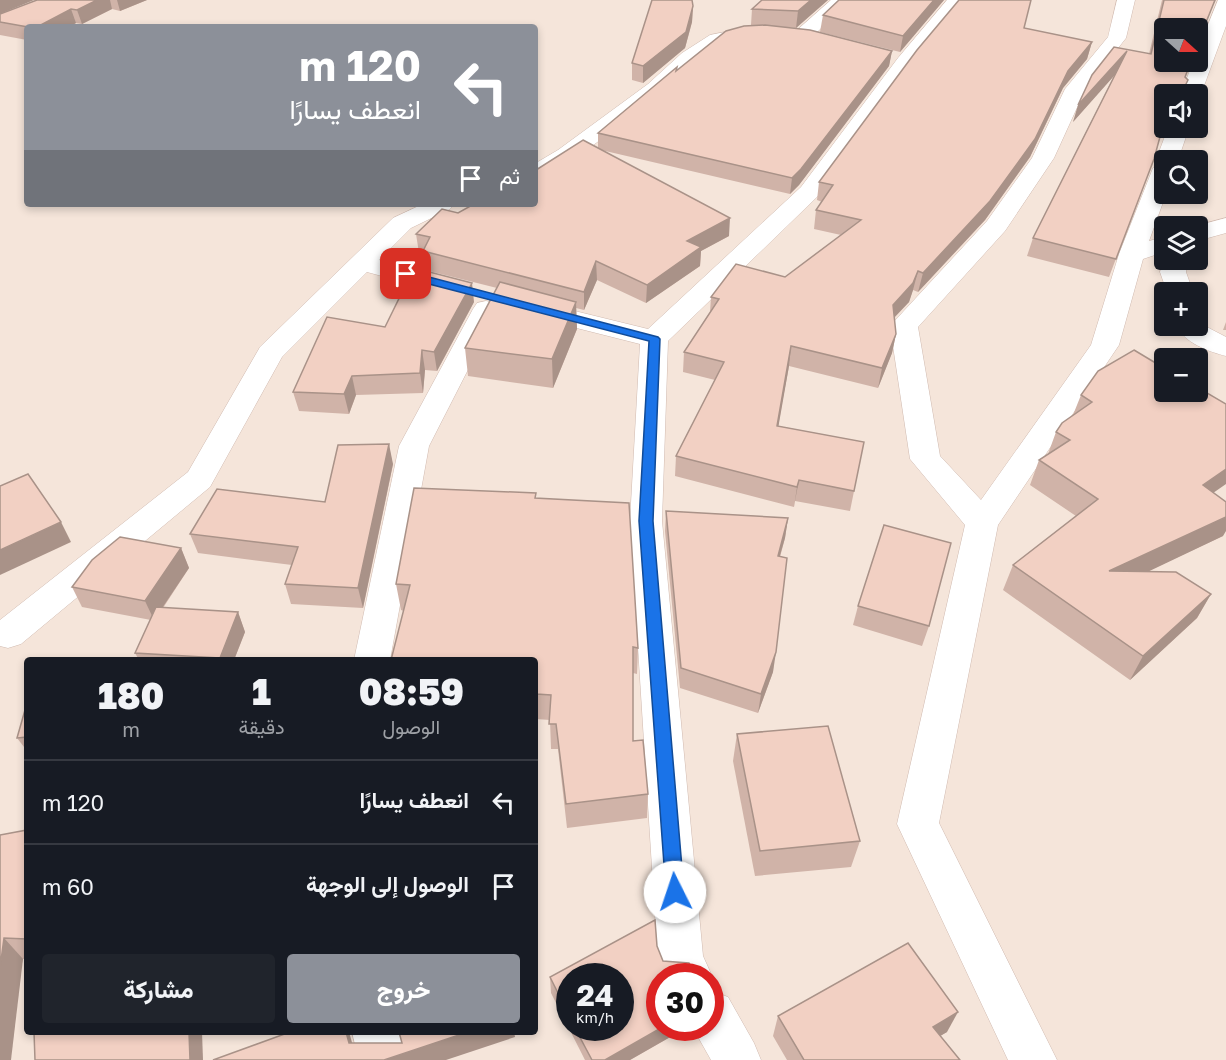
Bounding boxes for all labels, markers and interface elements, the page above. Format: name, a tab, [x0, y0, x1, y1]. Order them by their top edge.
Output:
north arrow	[1154, 18, 1208, 72]
map controls	[1154, 18, 1208, 402]
text: 120 m	[299, 40, 421, 90]
icon: left	[442, 48, 520, 126]
button: sound	[1154, 84, 1208, 138]
text: انعطف يسارًا	[290, 93, 421, 125]
button: search	[1154, 150, 1208, 204]
icon: arrive	[454, 162, 487, 195]
text: ثم	[499, 162, 520, 189]
button: layers	[1154, 216, 1208, 270]
pin	[380, 248, 431, 299]
icon: arrive	[389, 257, 422, 290]
button: +	[1154, 282, 1208, 336]
button: −	[1154, 348, 1208, 402]
text: 1	[252, 670, 271, 713]
text: 08:59	[359, 670, 464, 713]
text: 180	[98, 674, 164, 717]
text: دقيقة	[238, 714, 285, 738]
text: الوصول	[382, 714, 440, 738]
text: m	[122, 717, 140, 741]
text: انعطف يسارًا	[359, 786, 469, 813]
icon: left	[487, 786, 520, 819]
text: 120 m	[42, 789, 104, 816]
position arrow	[643, 860, 707, 924]
text: الوصول إلى الوجهة	[306, 870, 469, 897]
icon: arrive	[487, 870, 520, 903]
text: 60 m	[42, 873, 94, 900]
button: مشاركة	[42, 954, 275, 1023]
button: خروج	[287, 954, 520, 1023]
speed limit sign: 30	[646, 963, 724, 1041]
text: 24	[576, 977, 614, 1013]
text: km/h	[576, 1008, 614, 1026]

